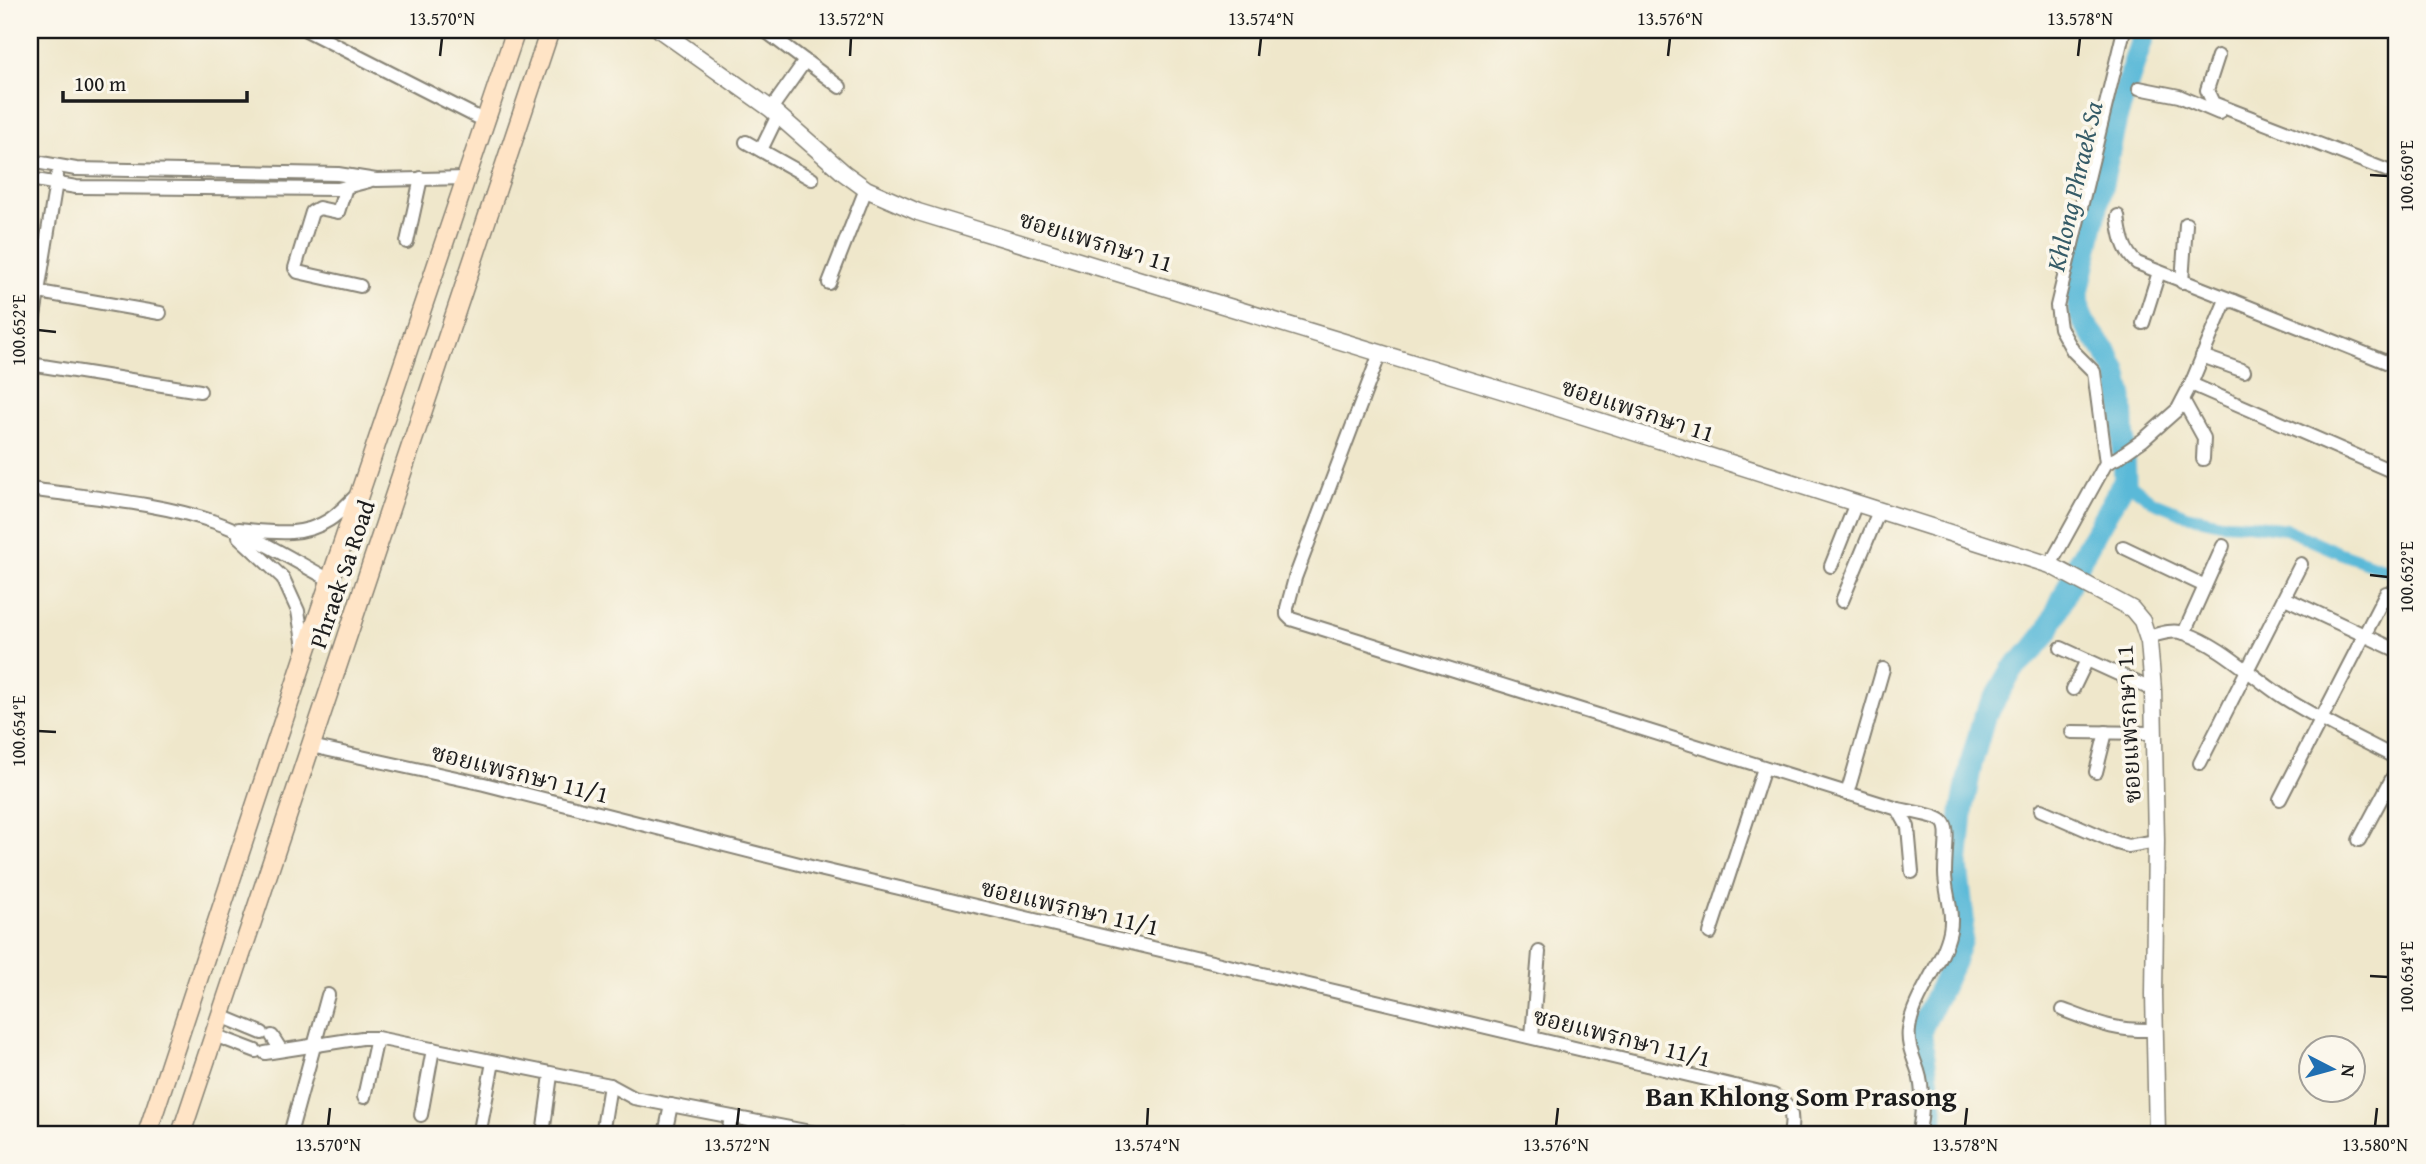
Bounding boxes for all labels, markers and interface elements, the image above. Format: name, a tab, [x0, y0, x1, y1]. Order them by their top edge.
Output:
text: 13.570°N	[409, 5, 475, 32]
text: 13.572°N	[818, 5, 884, 32]
text: 13.574°N	[1228, 5, 1294, 32]
text: 13.576°N	[1637, 5, 1703, 32]
text: 13.578°N	[2047, 5, 2113, 32]
scale bar	[63, 60, 247, 104]
text: 100 m	[74, 68, 126, 99]
water label: Khlong Phraek Sa	[2035, 97, 2112, 276]
text: 100.650°E	[2393, 140, 2420, 212]
street label: ซอยแพรกษา 11	[1015, 201, 1177, 281]
text: 100.652°E	[5, 294, 32, 366]
street label: ซอยแพรกษา 11	[1557, 369, 1719, 451]
street label: Phraek Sa Road	[300, 495, 384, 653]
text: 100.652°E	[2393, 541, 2420, 613]
street label: ซอยแพรกษา 11	[2106, 644, 2150, 804]
text: 100.654°E	[5, 695, 32, 767]
street label: ซอยแพรกษา 11/1	[427, 734, 613, 812]
street label: ซอยแพรกษา 11/1	[977, 869, 1163, 945]
text: 100.654°E	[2393, 941, 2420, 1013]
street label: ซอยแพรกษา 11/1	[1529, 998, 1715, 1076]
north arrow	[2296, 1034, 2366, 1104]
text: N	[2334, 1063, 2363, 1079]
district label: Ban Khlong Som Prasong	[1646, 1075, 1957, 1116]
text: 13.570°N	[295, 1131, 361, 1158]
text: 13.572°N	[704, 1131, 770, 1158]
text: 13.574°N	[1114, 1131, 1180, 1158]
text: 13.576°N	[1523, 1131, 1589, 1158]
text: 13.578°N	[1932, 1131, 1998, 1158]
text: 13.580°N	[2342, 1131, 2408, 1158]

